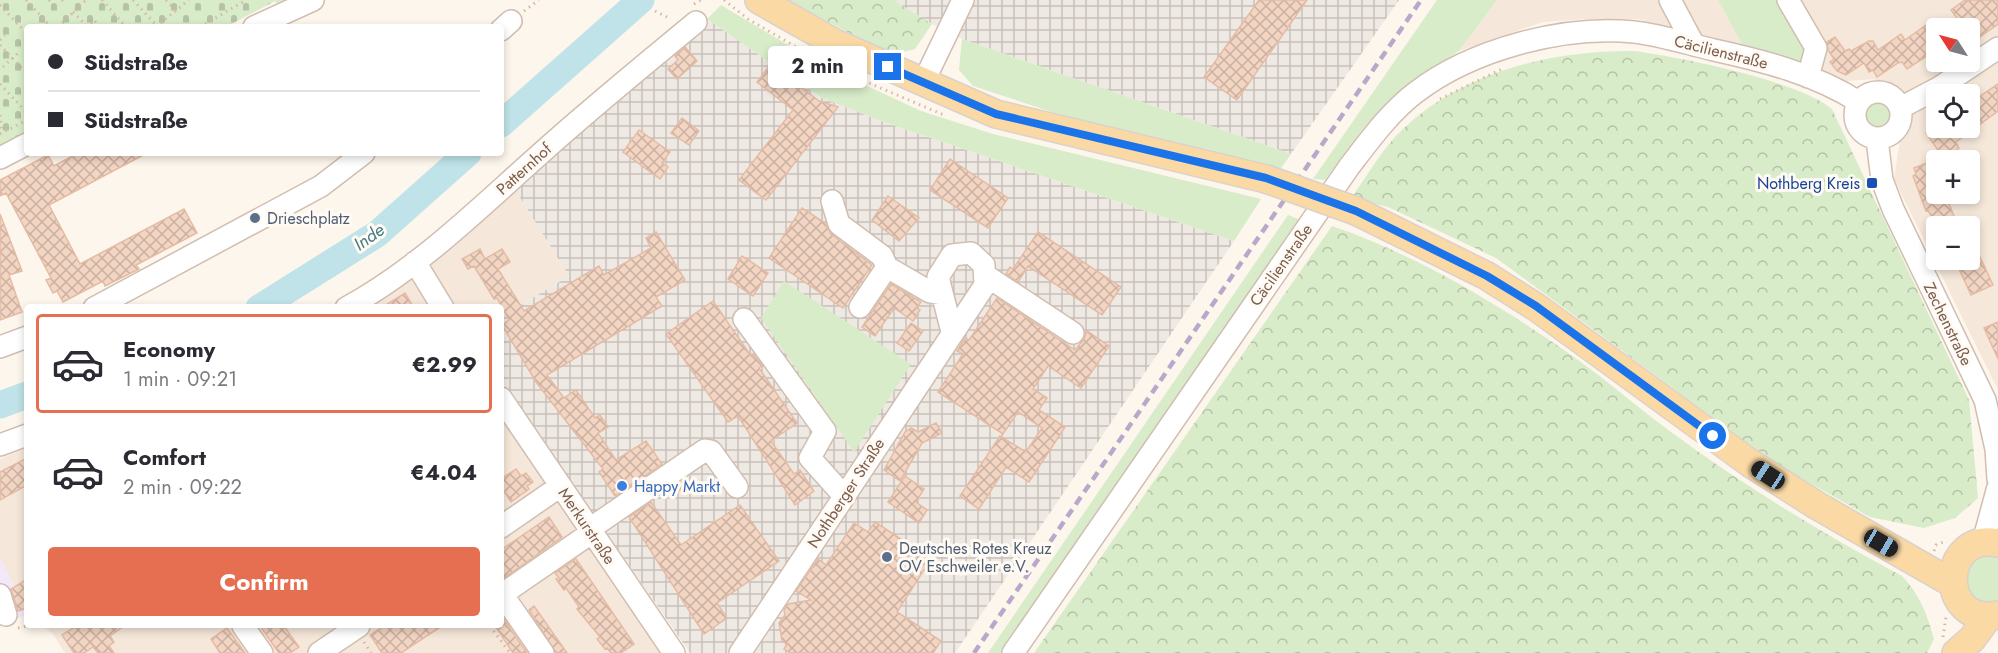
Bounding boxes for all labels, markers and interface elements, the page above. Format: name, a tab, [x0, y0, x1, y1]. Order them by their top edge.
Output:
north arrow	[1926, 18, 1980, 72]
map controls	[1926, 18, 1980, 270]
street label: Cäcilienstraße	[1672, 29, 1770, 75]
text: Südstraße	[84, 46, 188, 78]
callout: 2 min	[768, 46, 867, 88]
text: 2 min	[791, 52, 844, 81]
route end	[874, 53, 901, 80]
button: locate	[1926, 84, 1980, 138]
text: Südstraße	[84, 104, 188, 136]
street label: Patternhof	[491, 138, 557, 200]
button: +	[1926, 150, 1980, 204]
place label: Nothberg Kreis	[1757, 172, 1860, 195]
marker: Nothberg Kreis	[1865, 176, 1879, 190]
place label: Drieschplatz	[267, 207, 351, 230]
marker: Drieschplatz	[248, 211, 262, 225]
button: −	[1926, 216, 1980, 270]
water label: Inde	[348, 217, 390, 257]
street label: Cäcilienstraße	[1244, 219, 1318, 311]
street label: Zechenstraße	[1918, 279, 1978, 369]
text: Economy	[123, 333, 215, 365]
icon: car	[51, 337, 105, 391]
text: €2.99	[412, 348, 477, 380]
text: 1 min · 09:21	[123, 365, 237, 394]
route start	[1699, 422, 1726, 449]
street label: Nothberger Straße	[802, 434, 890, 552]
text: Comfort	[123, 441, 206, 473]
icon: car	[51, 445, 105, 499]
text: €4.04	[410, 456, 477, 488]
car	[1748, 458, 1788, 492]
text: 2 min · 09:22	[123, 473, 242, 502]
place label: Happy Markt	[634, 475, 720, 498]
marker: Happy Markt	[615, 479, 629, 493]
street label: Merkurstraße	[553, 483, 621, 569]
car	[1861, 526, 1901, 560]
place label: Deutsches Rotes Kreuz OV Eschweiler e.V.	[899, 537, 1052, 578]
button: Confirm	[48, 547, 480, 616]
marker: Deutsches Rotes Kreuz OV Eschweiler e.V.	[880, 550, 894, 564]

